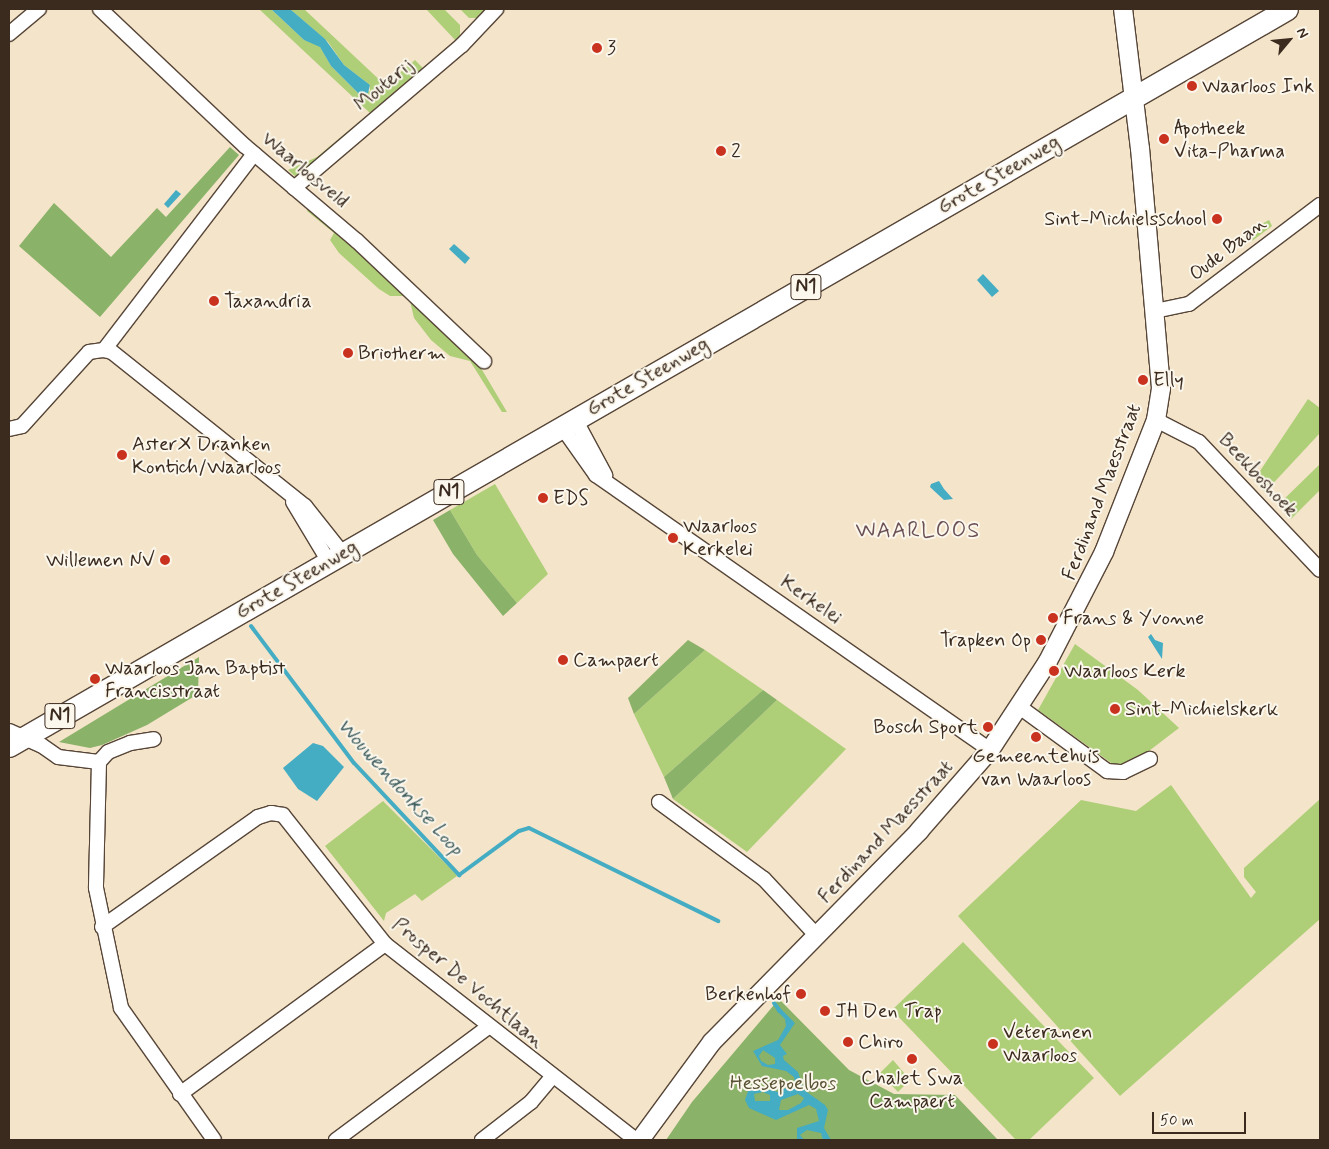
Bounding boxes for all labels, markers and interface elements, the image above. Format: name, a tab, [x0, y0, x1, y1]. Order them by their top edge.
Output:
north arrow	[1264, 15, 1314, 65]
text: N	[1292, 25, 1312, 41]
place label: 3	[607, 36, 616, 60]
marker: 3	[591, 42, 603, 54]
street label: Mouterij	[349, 53, 419, 117]
place label: Waarloos Ink	[1202, 74, 1313, 98]
marker: Waarloos Ink	[1186, 80, 1198, 92]
place label: Apotheek Vita-Pharma	[1174, 116, 1285, 163]
street label: Waarloosveld	[257, 127, 353, 213]
street label: Grote Steenweg	[932, 129, 1066, 221]
marker: Apotheek Vita-Pharma	[1158, 133, 1170, 145]
place label: 2	[731, 139, 741, 163]
marker: 2	[715, 145, 727, 157]
place label: Sint-Michielsschool	[1044, 207, 1207, 231]
street label: Oude Baan	[1186, 213, 1270, 285]
marker: Sint-Michielsschool	[1211, 213, 1223, 225]
road number: N1	[790, 270, 822, 304]
place label: Taxandria	[224, 289, 312, 313]
marker: Taxandria	[208, 295, 220, 307]
street label: Grote Steenweg	[581, 331, 715, 423]
place label: Briotherm	[358, 341, 446, 365]
marker: Briotherm	[342, 347, 354, 359]
place label: Elly	[1153, 368, 1184, 392]
marker: Elly	[1137, 374, 1149, 386]
street label: Ferdinand Maesstraat	[1057, 400, 1147, 584]
street label: Beekboshoek	[1213, 428, 1303, 522]
place label: AsterX Dranken Kontich/Waarloos	[132, 432, 281, 479]
marker: AsterX Dranken Kontich/Waarloos	[116, 449, 128, 461]
road number: N1	[433, 476, 465, 508]
place label: EDS	[553, 486, 589, 510]
marker: EDS	[537, 492, 549, 504]
place label: Waarloos Kerkelei	[683, 514, 757, 561]
district label: WAARLOOS	[856, 519, 980, 545]
marker: Waarloos Kerkelei	[667, 532, 679, 544]
street label: Grote Steenweg	[230, 534, 364, 626]
place label: Willemen NV	[46, 548, 155, 572]
marker: Willemen NV	[159, 554, 171, 566]
street label: Kerkelei	[775, 570, 847, 630]
place label: Frans & Yvonne	[1063, 606, 1204, 630]
marker: Frans & Yvonne	[1047, 612, 1059, 624]
place label: Trapken Op	[939, 628, 1031, 652]
marker: Trapken Op	[1035, 634, 1047, 646]
place label: Campaert	[573, 648, 659, 672]
marker: Campaert	[557, 654, 569, 666]
place label: Waarloos Jan Baptist Francisstraat	[105, 656, 282, 703]
place label: Waarloos Kerk	[1064, 659, 1186, 683]
marker: Waarloos Kerk	[1048, 665, 1060, 677]
marker: Waarloos Jan Baptist Francisstraat	[89, 673, 101, 685]
place label: Sint-Michielskerk	[1125, 697, 1278, 721]
road number: N1	[44, 699, 76, 732]
marker: Sint-Michielskerk	[1109, 703, 1121, 715]
water label: Wouwendonkse Loop	[331, 712, 469, 862]
place label: Bosch Sport	[873, 715, 978, 739]
marker: Bosch Sport	[982, 721, 994, 733]
marker: Gemeentehuis van Waarloos	[1030, 731, 1042, 743]
place label: Gemeentehuis van Waarloos	[972, 745, 1100, 792]
street label: Ferdinand Maesstraat	[813, 755, 959, 909]
street label: Prosper De Vochtlaan	[387, 913, 549, 1053]
place label: Berkenhof	[705, 982, 791, 1006]
marker: Berkenhof	[795, 988, 807, 1000]
place label: JH Den Trap	[835, 999, 938, 1023]
marker: JH Den Trap	[819, 1005, 831, 1017]
place label: Veteranen Waarloos	[1003, 1020, 1092, 1067]
place label: Chiro	[858, 1030, 903, 1054]
marker: Chiro	[842, 1036, 854, 1048]
marker: Veteranen Waarloos	[987, 1038, 999, 1050]
marker: Chalet Swa Campaert	[906, 1053, 918, 1065]
place label: Chalet Swa Campaert	[862, 1067, 962, 1114]
park label: Hessepoelbos	[730, 1071, 836, 1095]
scale bar	[1154, 1102, 1248, 1134]
text: 50 m	[1160, 1111, 1194, 1131]

